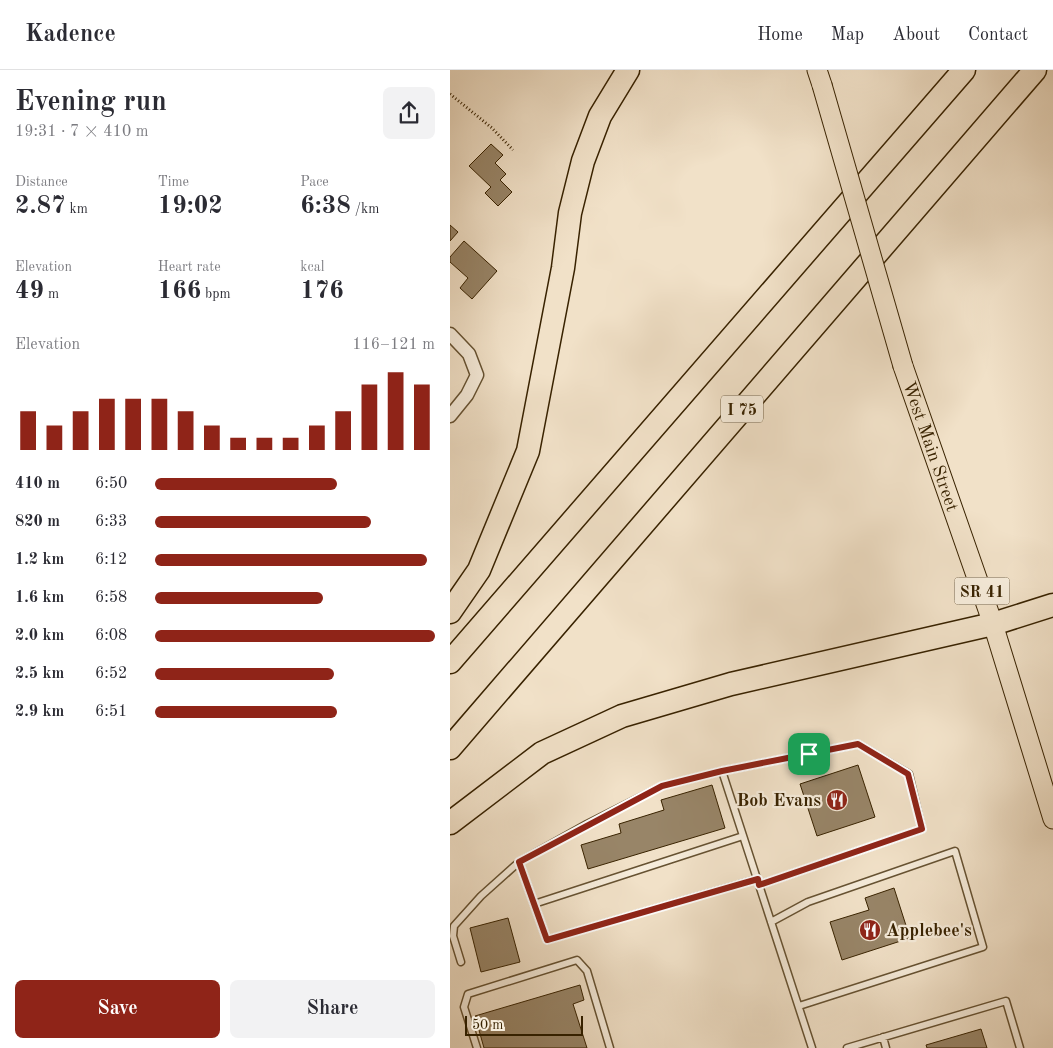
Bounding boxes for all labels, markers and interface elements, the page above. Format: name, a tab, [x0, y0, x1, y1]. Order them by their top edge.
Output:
text: Kadence	[25, 23, 116, 47]
text: Home	[757, 26, 803, 44]
text: Map	[831, 26, 864, 44]
text: About	[892, 26, 940, 44]
text: Contact	[968, 26, 1028, 44]
button: share	[383, 87, 435, 139]
text: Evening run	[15, 89, 167, 117]
text: 19:31 · 7 × 410 m	[15, 124, 148, 140]
text: Distance	[15, 175, 68, 189]
text: Time	[158, 175, 189, 189]
text: Pace	[300, 175, 329, 189]
text: 2.87	[15, 194, 66, 219]
text: 19:02	[158, 194, 223, 219]
text: 6:38	[300, 194, 351, 219]
text: km	[66, 202, 88, 216]
text: /km	[351, 202, 379, 216]
text: Elevation	[15, 260, 72, 274]
text: Heart rate	[158, 260, 221, 274]
text: kcal	[300, 260, 324, 274]
text: 49	[15, 279, 44, 304]
text: 166	[158, 279, 201, 304]
text: 176	[300, 279, 344, 304]
text: m	[44, 287, 59, 301]
text: bpm	[201, 287, 231, 301]
text: Elevation	[15, 337, 80, 353]
text: 116–121 m	[352, 337, 435, 353]
street label: West Main Street	[899, 379, 961, 514]
road number: I 75	[721, 396, 763, 422]
text: 410 m	[15, 476, 60, 492]
text: 6:50	[95, 476, 127, 492]
text: 820 m	[15, 514, 60, 530]
text: 6:33	[95, 514, 127, 530]
text: 1.2 km	[15, 552, 64, 568]
text: 6:12	[95, 552, 127, 568]
road number: SR 41	[954, 578, 1010, 604]
text: 1.6 km	[15, 590, 64, 606]
text: 6:58	[95, 590, 127, 606]
text: 2.0 km	[15, 628, 64, 644]
text: 6:08	[95, 628, 127, 644]
text: 2.5 km	[15, 666, 64, 682]
text: 6:52	[95, 666, 127, 682]
text: 2.9 km	[15, 704, 64, 720]
text: 6:51	[95, 704, 127, 720]
pin	[788, 733, 830, 775]
icon: arrive	[795, 740, 823, 768]
restaurant icon: Bob Evans	[825, 788, 849, 812]
place label: Bob Evans	[737, 792, 821, 810]
restaurant icon: Applebee's	[858, 918, 882, 942]
place label: Applebee's	[886, 922, 972, 940]
button: Save	[15, 980, 220, 1038]
button: Share	[230, 980, 435, 1038]
scale bar	[465, 1013, 582, 1036]
text: 50 m	[472, 1018, 503, 1032]

